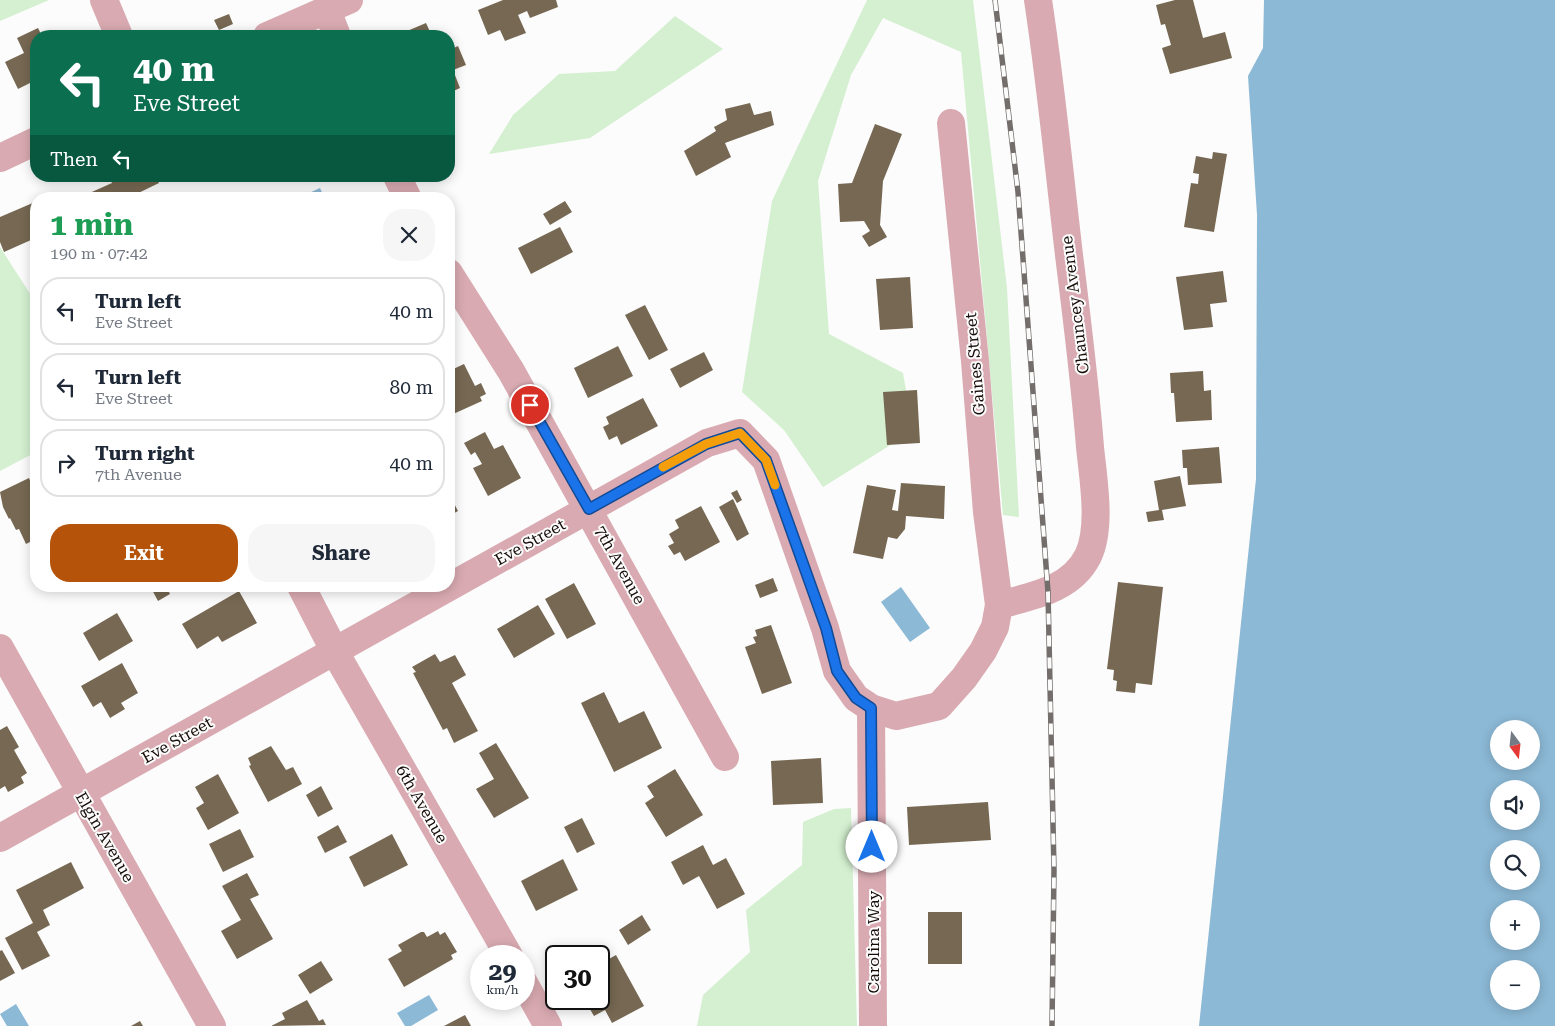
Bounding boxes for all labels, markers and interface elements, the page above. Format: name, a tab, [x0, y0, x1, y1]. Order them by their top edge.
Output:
text: 40 m	[133, 49, 215, 90]
icon: left	[50, 50, 115, 115]
text: Eve Street	[133, 91, 240, 116]
icon: left	[108, 145, 136, 173]
text: Then	[50, 148, 98, 171]
text: 1 min	[50, 207, 133, 242]
button: close	[383, 209, 435, 261]
street label: Chauncey Avenue	[1057, 235, 1093, 375]
text: 190 m · 07:42	[50, 244, 148, 263]
text: Turn left	[95, 290, 181, 313]
icon: left	[52, 297, 80, 325]
text: 40 m	[390, 300, 433, 323]
street label: Gaines Street	[961, 312, 989, 416]
text: Eve Street	[95, 313, 173, 332]
text: Turn left	[95, 366, 181, 389]
icon: left	[52, 373, 80, 401]
text: 80 m	[390, 376, 433, 399]
pin	[509, 384, 551, 426]
text: Eve Street	[95, 389, 173, 408]
icon: arrive	[516, 391, 544, 419]
text: Turn right	[95, 442, 195, 465]
icon: right	[52, 449, 80, 477]
text: 40 m	[390, 452, 433, 475]
text: 7th Avenue	[95, 465, 182, 484]
street label: Eve Street	[491, 515, 569, 569]
street label: 7th Avenue	[591, 522, 649, 608]
button: Exit	[50, 524, 238, 582]
button: Share	[248, 524, 435, 582]
street label: Eve Street	[138, 713, 216, 767]
north arrow	[1490, 720, 1540, 770]
map controls	[1490, 720, 1540, 1010]
street label: 6th Avenue	[392, 762, 452, 846]
button: sound	[1490, 780, 1540, 830]
street label: Elgin Avenue	[71, 788, 139, 886]
position arrow	[845, 820, 897, 872]
button: search	[1490, 840, 1540, 890]
street label: Carolina Way	[864, 890, 883, 993]
button: +	[1490, 900, 1540, 950]
speed limit sign: 30	[545, 945, 610, 1010]
text: 29	[488, 957, 517, 986]
button: −	[1490, 960, 1540, 1010]
text: km/h	[486, 983, 519, 997]

